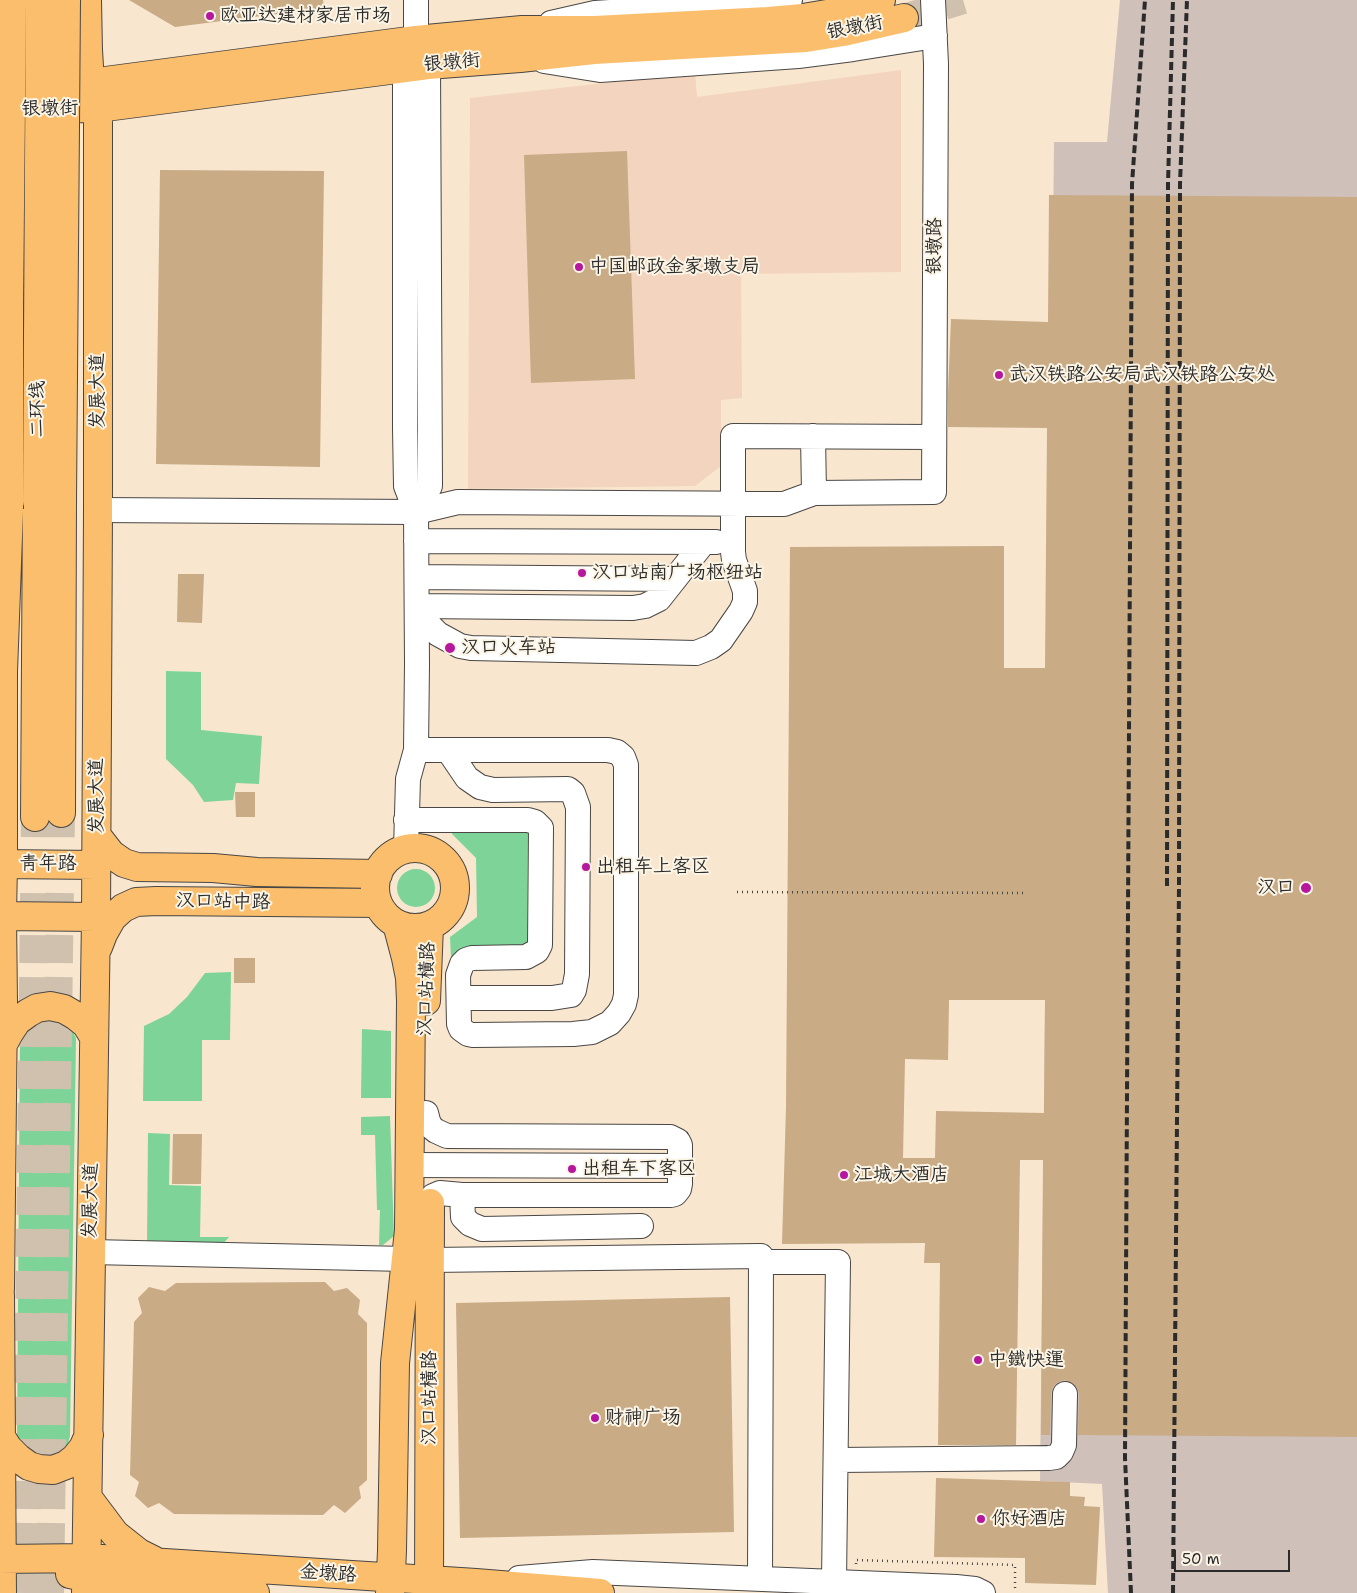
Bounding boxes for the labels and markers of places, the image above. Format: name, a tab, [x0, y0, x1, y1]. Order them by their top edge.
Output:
place label: 欧亚达建材家居市场	[220, 5, 391, 27]
marker: 欧亚达建材家居市场	[204, 10, 216, 22]
place label: 中国邮政金家墩支局	[589, 256, 760, 278]
marker: 中国邮政金家墩支局	[573, 261, 585, 273]
place label: 武汉铁路公安局武汉铁路公安处	[1009, 364, 1275, 386]
marker: 武汉铁路公安局武汉铁路公安处	[993, 369, 1005, 381]
place label: 汉口站南广场枢纽站	[592, 562, 763, 584]
marker: 汉口站南广场枢纽站	[576, 567, 588, 579]
place label: 汉口火车站	[461, 637, 556, 659]
marker: 汉口火车站	[443, 641, 457, 655]
place label: 出租车上客区	[596, 856, 710, 878]
marker: 出租车上客区	[580, 861, 592, 873]
place label: 汉口	[1257, 877, 1295, 899]
marker: 汉口	[1299, 881, 1313, 895]
place label: 出租车下客区	[582, 1158, 696, 1180]
marker: 出租车下客区	[566, 1163, 578, 1175]
place label: 江城大酒店	[854, 1164, 949, 1186]
marker: 江城大酒店	[838, 1169, 850, 1181]
place label: 中鐵快運	[988, 1349, 1064, 1371]
marker: 中鐵快運	[972, 1354, 984, 1366]
place label: 财神广场	[605, 1407, 681, 1429]
marker: 财神广场	[589, 1412, 601, 1424]
place label: 你好酒店	[991, 1508, 1067, 1530]
marker: 你好酒店	[975, 1513, 987, 1525]

